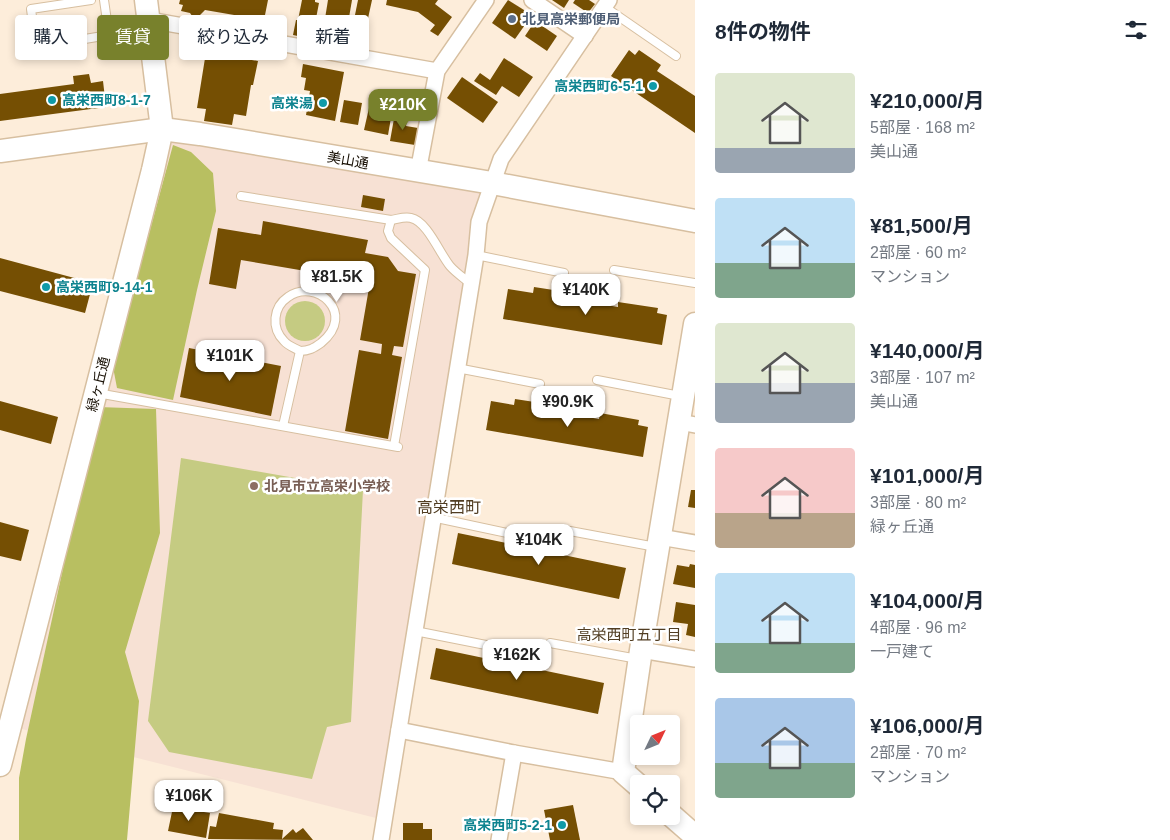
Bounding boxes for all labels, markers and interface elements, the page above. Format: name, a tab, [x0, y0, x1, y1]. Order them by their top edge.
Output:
place label: 北見高栄郵便局	[522, 11, 620, 27]
marker: 北見高栄郵便局	[506, 13, 518, 25]
chip: 購入	[15, 15, 87, 60]
chip: 賃貸	[97, 15, 169, 60]
chip: 絞り込み	[179, 15, 287, 60]
chip: 新着	[297, 15, 369, 60]
icon: filters	[1122, 16, 1150, 44]
text: 8件の物件	[715, 20, 811, 43]
place label: 高栄西町6-5-1	[554, 78, 643, 94]
marker: 高栄西町6-5-1	[647, 80, 659, 92]
pin: ¥210K	[368, 88, 438, 131]
text: ¥210,000/月	[870, 89, 984, 112]
place label: 高栄西町8-1-7	[62, 92, 151, 108]
icon: home	[755, 93, 815, 153]
marker: 高栄西町8-1-7	[46, 94, 58, 106]
place label: 高栄湯	[271, 95, 313, 111]
text: ¥210K	[379, 96, 427, 113]
marker: 高栄湯	[317, 97, 329, 109]
text: 5部屋 · 168 m²	[870, 119, 975, 136]
text: 美山通	[870, 143, 918, 160]
street label: 美山通	[326, 148, 370, 172]
text: ¥81,500/月	[870, 214, 973, 237]
icon: home	[755, 218, 815, 278]
text: 2部屋 · 60 m²	[870, 244, 966, 261]
pin: ¥81.5K	[296, 260, 378, 303]
text: ¥81.5K	[311, 268, 363, 285]
text: マンション	[870, 268, 950, 285]
pin: ¥140K	[551, 274, 621, 316]
place label: 高栄西町9-14-1	[56, 279, 153, 295]
marker: 高栄西町9-14-1	[40, 281, 52, 293]
text: ¥140K	[562, 281, 610, 298]
text: ¥140,000/月	[870, 339, 984, 362]
pin: ¥101K	[195, 340, 265, 382]
icon: home	[755, 343, 815, 403]
text: ¥101K	[206, 347, 254, 364]
street label: 緑ヶ丘通	[83, 355, 113, 413]
text: 3部屋 · 107 m²	[870, 369, 975, 386]
pin: ¥90.9K	[527, 386, 609, 428]
text: ¥90.9K	[542, 393, 594, 410]
text: 美山通	[870, 393, 918, 410]
text: ¥101,000/月	[870, 464, 984, 487]
icon: home	[755, 468, 815, 528]
place label: 北見市立高栄小学校	[264, 478, 390, 494]
marker: 北見市立高栄小学校	[248, 480, 260, 492]
text: 3部屋 · 80 m²	[870, 494, 966, 511]
district label: 高栄西町	[417, 499, 481, 516]
text: 緑ヶ丘通	[870, 518, 934, 535]
pin: ¥104K	[504, 524, 574, 566]
text: ¥104K	[515, 531, 563, 548]
text: ¥104,000/月	[870, 589, 984, 612]
icon: home	[755, 593, 815, 653]
text: 4部屋 · 96 m²	[870, 619, 966, 636]
district label: 高栄西町五丁目	[576, 626, 682, 643]
pin: ¥162K	[482, 638, 552, 681]
text: 一戸建て	[870, 643, 934, 660]
text: ¥162K	[493, 646, 541, 663]
text: ¥106,000/月	[870, 714, 984, 737]
north arrow	[630, 715, 680, 765]
map controls	[630, 715, 680, 825]
icon: home	[755, 718, 815, 778]
text: 2部屋 · 70 m²	[870, 744, 966, 761]
text: マンション	[870, 768, 950, 785]
button: locate	[630, 775, 680, 825]
pin: ¥106K	[154, 780, 224, 822]
text: ¥106K	[165, 787, 213, 804]
place label: 高栄西町5-2-1	[463, 817, 552, 833]
marker: 高栄西町5-2-1	[556, 819, 568, 831]

